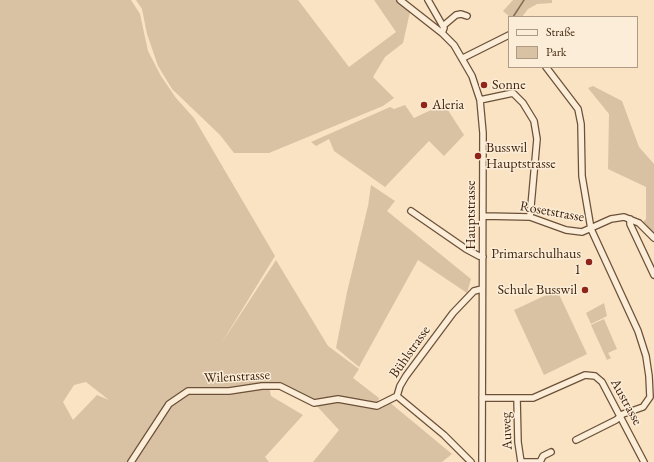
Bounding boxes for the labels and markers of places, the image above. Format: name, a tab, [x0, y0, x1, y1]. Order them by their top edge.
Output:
place label: Sonne	[492, 77, 526, 93]
marker: Sonne	[479, 80, 489, 90]
place label: Aleria	[432, 97, 464, 113]
marker: Aleria	[419, 100, 429, 110]
place label: Busswil Hauptstrasse	[486, 140, 556, 172]
marker: Busswil Hauptstrasse	[473, 151, 483, 161]
place label: Primarschulhaus 1	[491, 246, 581, 278]
marker: Primarschulhaus 1	[584, 257, 594, 267]
place label: Schule Busswil	[498, 282, 577, 298]
marker: Schule Busswil	[580, 285, 590, 295]

